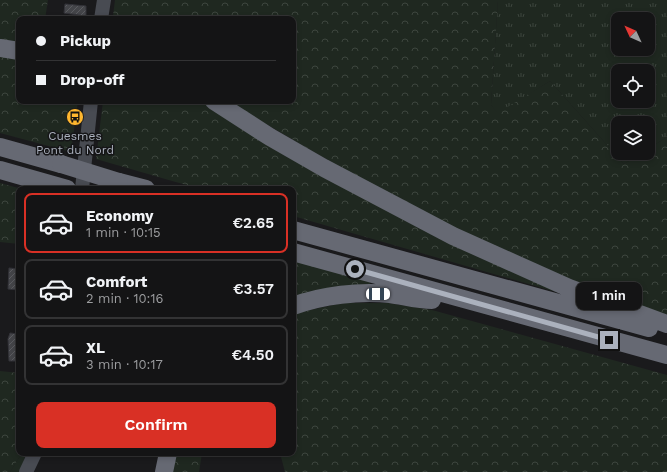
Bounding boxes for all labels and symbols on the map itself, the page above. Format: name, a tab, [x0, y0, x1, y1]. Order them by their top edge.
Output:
north arrow	[611, 12, 655, 56]
bus stop icon: Cuesmes Pont du Nord	[65, 107, 85, 127]
place label: Cuesmes Pont du Nord	[36, 129, 114, 157]
route start	[346, 260, 364, 278]
callout: 1 min	[576, 282, 642, 310]
car	[366, 288, 390, 300]
route end	[600, 331, 618, 349]

